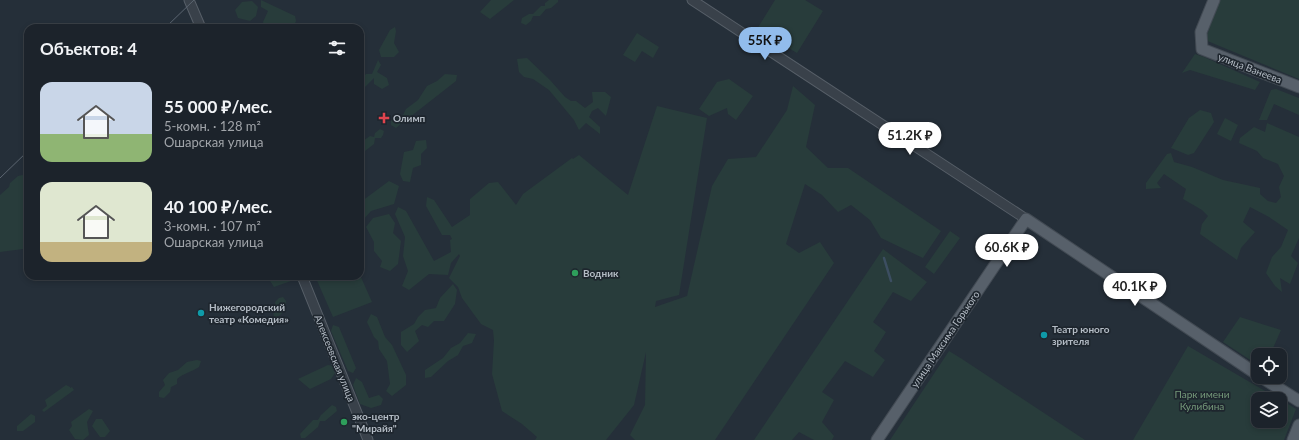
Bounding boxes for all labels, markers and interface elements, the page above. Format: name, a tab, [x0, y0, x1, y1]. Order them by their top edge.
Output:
pin: 55K ₽	[737, 27, 793, 61]
text: 55K ₽	[748, 32, 782, 48]
icon: filters	[326, 37, 348, 59]
text: Объектов: 4	[40, 38, 137, 59]
street label: улица Ванеева	[1216, 50, 1284, 86]
text: 55 000 ₽/мес.	[164, 96, 272, 117]
icon: home	[72, 98, 120, 146]
marker: Олимп	[378, 112, 390, 124]
place label: Олимп	[393, 112, 426, 124]
text: 5-комн. · 128 m²	[164, 118, 261, 134]
pin: 51.2K ₽	[873, 122, 947, 156]
text: 51.2K ₽	[887, 127, 933, 143]
text: Ошарская улица	[164, 134, 263, 150]
text: 40 100 ₽/мес.	[164, 196, 272, 217]
icon: home	[72, 198, 120, 246]
text: 3-комн. · 107 m²	[164, 218, 261, 234]
text: Ошарская улица	[164, 234, 263, 250]
pin: 60.6K ₽	[970, 234, 1044, 268]
text: 60.6K ₽	[984, 239, 1030, 255]
place label: Водник	[583, 267, 619, 279]
marker: Водник	[570, 268, 580, 278]
pin: 40.1K ₽	[1098, 273, 1172, 307]
text: 40.1K ₽	[1112, 278, 1158, 294]
street label: улица Максима Горького	[908, 288, 982, 390]
place label: Нижегородский театр «Комедия»	[209, 301, 289, 325]
marker: Нижегородский театр «Комедия»	[196, 308, 206, 318]
street label: Алексеевская улица	[312, 313, 358, 403]
place label: Театр юного зрителя	[1052, 323, 1110, 347]
marker: Театр юного зрителя	[1039, 330, 1049, 340]
map controls	[1251, 348, 1287, 428]
button: locate	[1251, 348, 1287, 384]
park label: Парк имени Кулибина	[1175, 388, 1230, 412]
button: layers	[1251, 392, 1287, 428]
place label: эко-центр "Мирайя"	[352, 410, 400, 434]
marker: эко-центр "Мирайя"	[339, 417, 349, 427]

